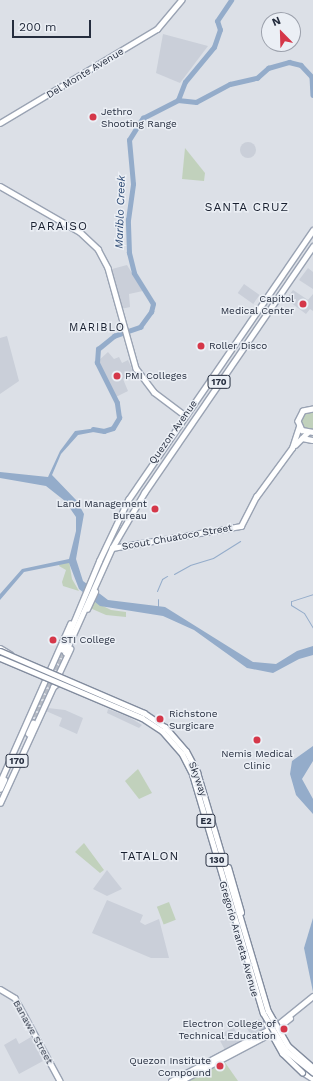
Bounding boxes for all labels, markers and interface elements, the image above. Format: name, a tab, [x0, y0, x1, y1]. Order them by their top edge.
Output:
scale bar	[14, 12, 93, 38]
north arrow	[261, 12, 301, 52]
text: N	[270, 14, 283, 29]
text: 200 m	[19, 20, 56, 34]
street label: Del Monte Avenue	[44, 45, 126, 101]
place label: Jethro Shooting Range	[101, 105, 177, 128]
marker: Jethro Shooting Range	[88, 112, 98, 122]
water label: Mariblo Creek	[113, 175, 129, 249]
district label: SANTA CRUZ	[205, 201, 289, 215]
district label: PARAISO	[30, 220, 88, 234]
place label: Capitol Medical Center	[220, 292, 294, 316]
marker: Capitol Medical Center	[297, 298, 309, 310]
district label: MARIBLO	[69, 321, 125, 335]
place label: Roller Disco	[209, 340, 268, 352]
marker: Roller Disco	[196, 341, 206, 351]
place label: PMI Colleges	[125, 370, 187, 382]
marker: PMI Colleges	[112, 371, 122, 381]
road number: 170	[207, 375, 231, 389]
street label: Quezon Avenue	[146, 398, 200, 466]
place label: Land Management Bureau	[57, 497, 147, 520]
marker: Land Management Bureau	[150, 504, 160, 514]
street label: Scout Chuatoco Street	[121, 521, 233, 553]
place label: STI College	[61, 634, 115, 646]
marker: STI College	[48, 635, 58, 645]
place label: Richstone Surgicare	[169, 707, 217, 730]
marker: Richstone Surgicare	[154, 713, 166, 725]
marker: Nemis Medical Clinic	[251, 734, 263, 746]
place label: Nemis Medical Clinic	[221, 747, 293, 770]
road number: 170	[5, 754, 29, 768]
street label: Skyway	[186, 760, 210, 798]
road number: E2	[196, 814, 216, 828]
district label: TATALON	[121, 850, 179, 864]
road number: 130	[205, 853, 229, 867]
street label: Gregorio Araneta Avenue	[217, 879, 261, 999]
street label: Banawe Street	[10, 998, 56, 1066]
place label: Electron College of Technical Education	[178, 1017, 276, 1040]
marker: Electron College of Technical Education	[279, 1024, 289, 1034]
place label: Quezon Institute Compound	[129, 1054, 211, 1078]
marker: Quezon Institute Compound	[214, 1060, 226, 1072]

